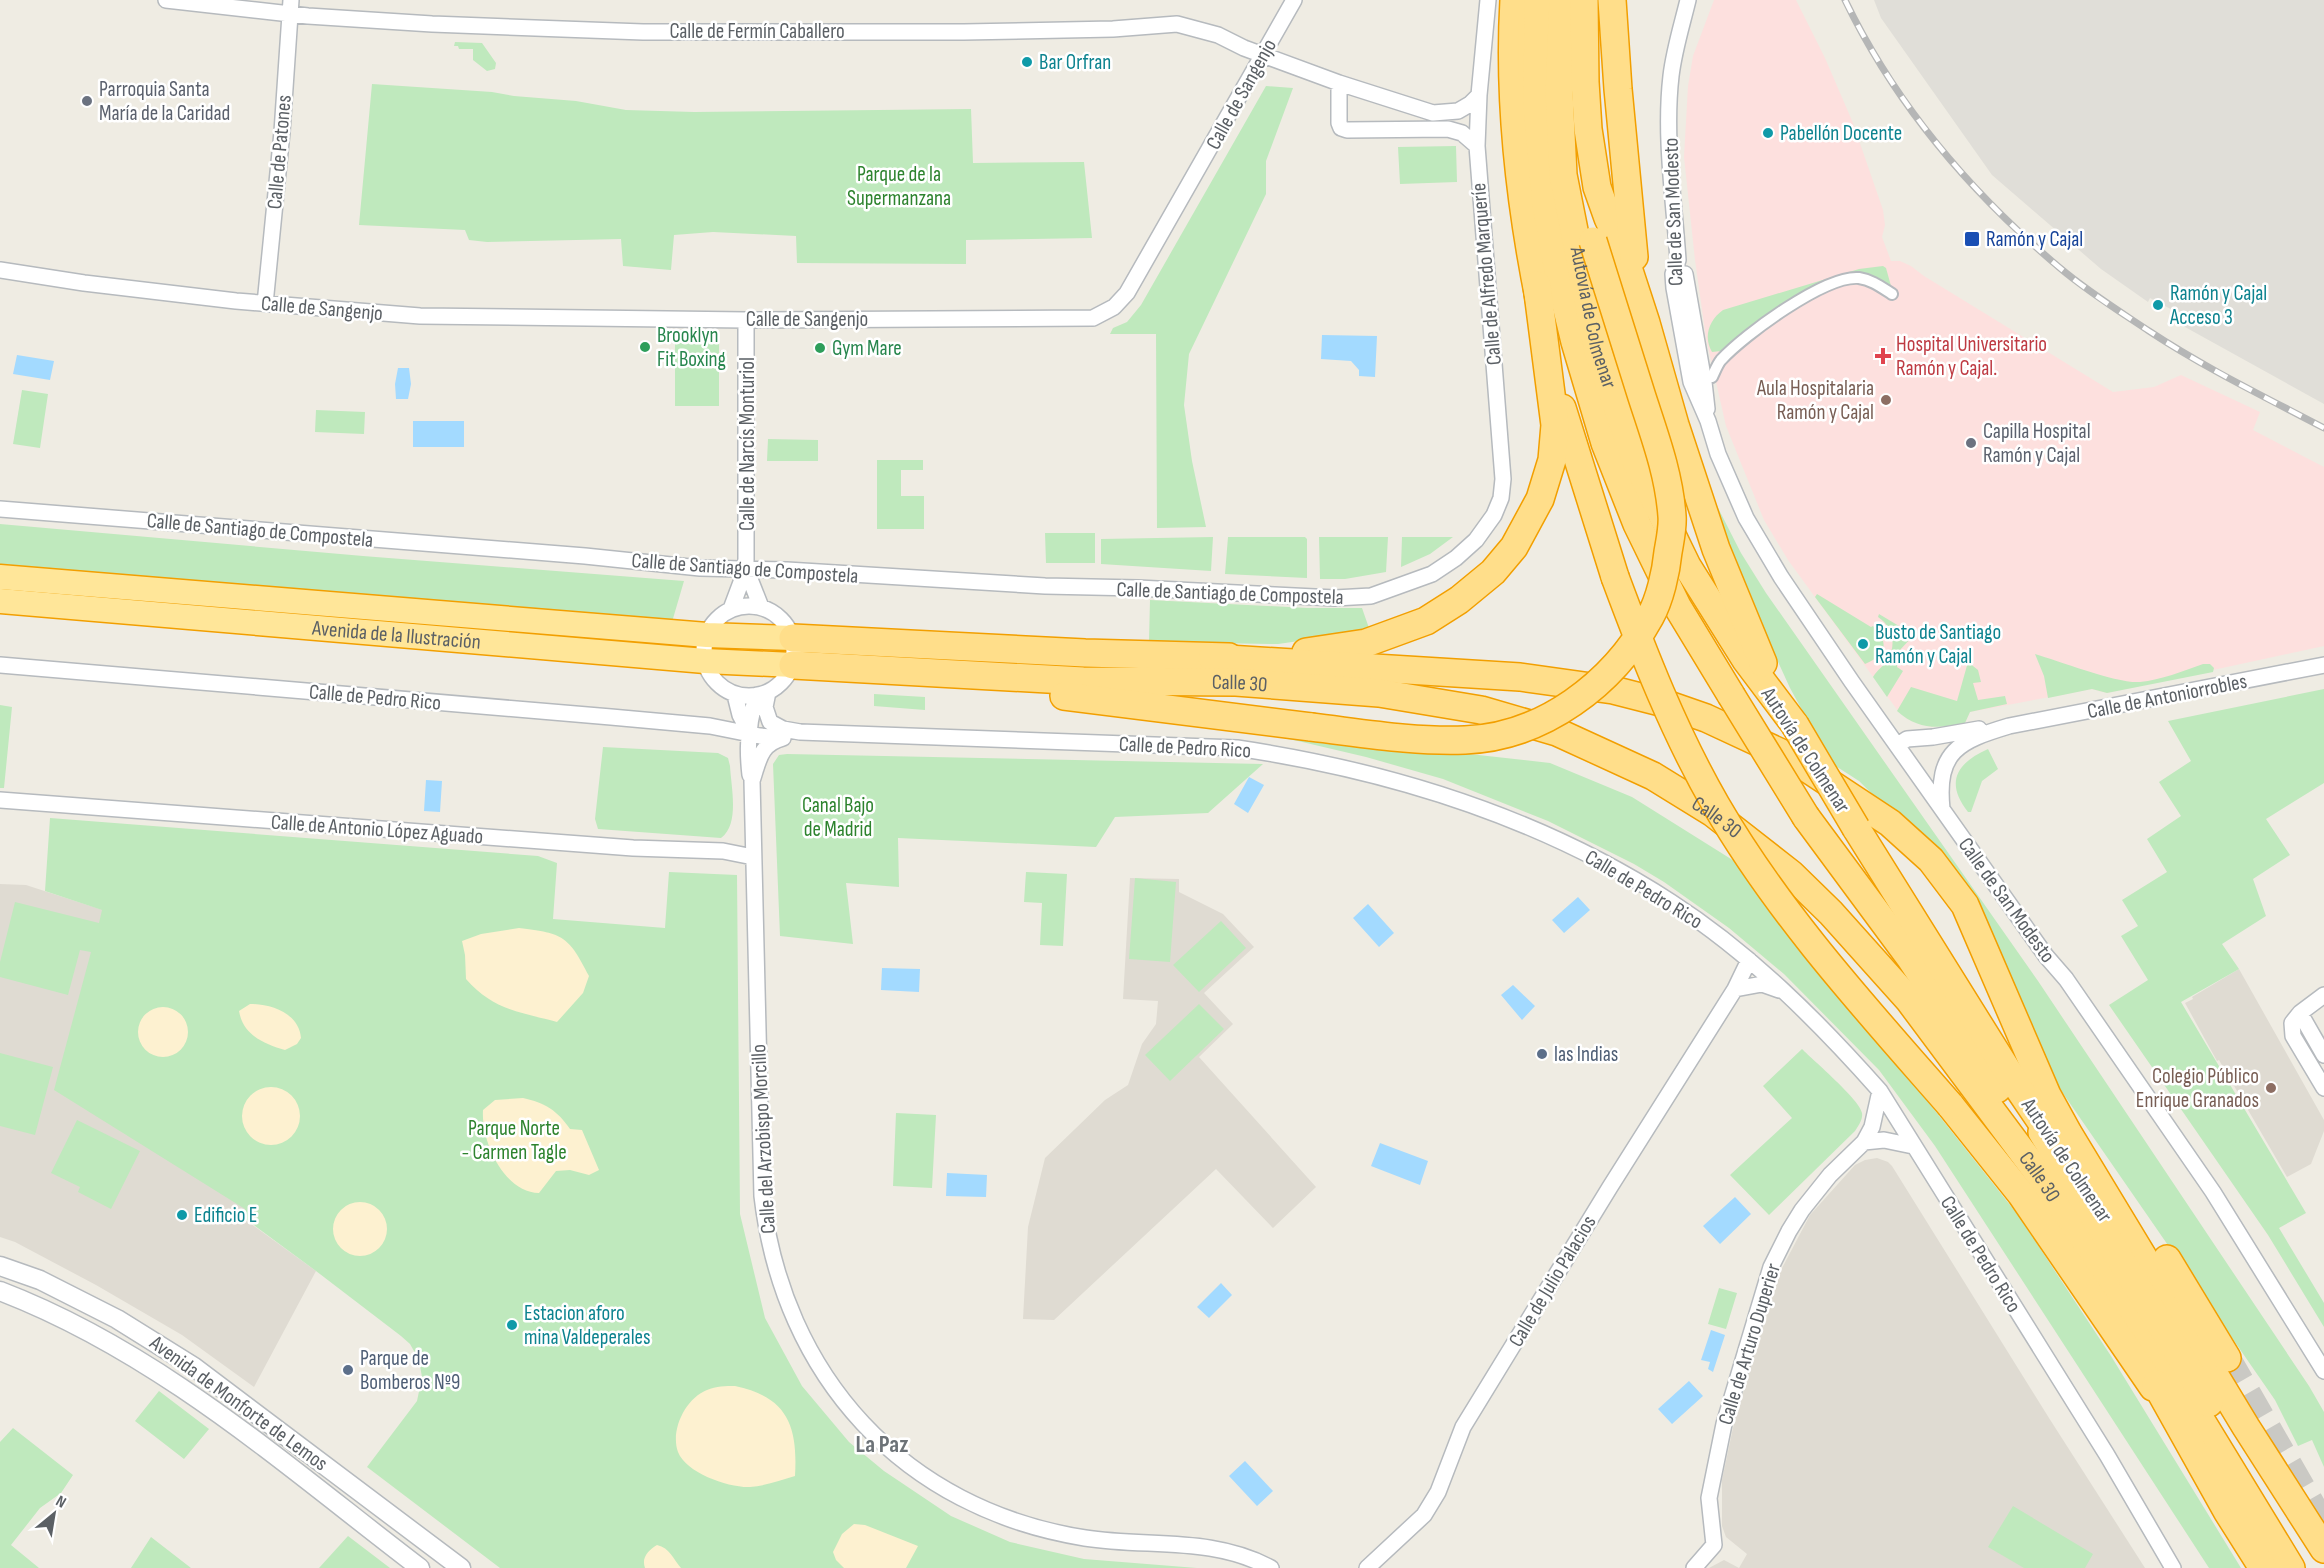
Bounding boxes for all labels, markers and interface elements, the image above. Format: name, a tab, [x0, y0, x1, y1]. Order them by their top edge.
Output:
street label: Calle de Fermín Caballero	[669, 19, 845, 44]
street label: Calle de Sangenjo	[1201, 35, 1282, 154]
place label: Bar Orfran	[1039, 50, 1111, 75]
marker: Bar Orfran	[1020, 55, 1034, 69]
place label: Parroquia Santa María de la Caridad	[99, 77, 230, 126]
marker: Parroquia Santa María de la Caridad	[80, 94, 94, 108]
street label: Calle de Patones	[262, 94, 297, 210]
place label: Pabellón Docente	[1780, 121, 1902, 146]
marker: Pabellón Docente	[1761, 126, 1775, 140]
street label: Calle de San Modesto	[1658, 137, 1689, 287]
park label: Parque de la Supermanzana	[847, 162, 951, 211]
street label: Calle de Alfredo Marqueríe	[1466, 182, 1507, 366]
place label: Ramón y Cajal	[1986, 227, 2083, 252]
marker: Ramón y Cajal	[1963, 230, 1981, 248]
street label: Autovía de Colmenar	[1564, 244, 1622, 392]
place label: Ramón y Cajal Acceso 3	[2169, 281, 2267, 330]
street label: Calle de Sangenjo	[260, 291, 384, 326]
marker: Ramón y Cajal Acceso 3	[2151, 298, 2165, 312]
street label: Calle de Sangenjo	[746, 307, 868, 332]
place label: Brooklyn Fit Boxing	[657, 323, 726, 372]
place label: Hospital Universitario Ramón y Cajal.	[1896, 332, 2047, 381]
place label: Gym Mare	[832, 336, 902, 361]
marker: Brooklyn Fit Boxing	[638, 340, 652, 354]
marker: Gym Mare	[813, 341, 827, 355]
marker: Hospital Universitario Ramón y Cajal.	[1874, 347, 1892, 365]
street label: Calle de Narcís Monturiol	[735, 357, 760, 531]
place label: Aula Hospitalaria Ramón y Cajal	[1756, 376, 1874, 425]
marker: Aula Hospitalaria Ramón y Cajal	[1879, 393, 1893, 407]
place label: Capilla Hospital Ramón y Cajal	[1983, 419, 2091, 468]
marker: Capilla Hospital Ramón y Cajal	[1964, 436, 1978, 450]
street label: Calle de Santiago de Compostela	[146, 508, 374, 553]
street label: Calle de Santiago de Compostela	[631, 548, 859, 589]
street label: Calle de Santiago de Compostela	[1116, 577, 1344, 610]
street label: Avenida de la Ilustración	[310, 616, 482, 655]
place label: Busto de Santiago Ramón y Cajal	[1875, 620, 2001, 669]
marker: Busto de Santiago Ramón y Cajal	[1856, 637, 1870, 651]
street label: Calle de Antoniorrobles	[2085, 669, 2249, 724]
street label: Calle 30	[1212, 670, 1268, 697]
street label: Calle de Pedro Rico	[308, 679, 442, 716]
street label: Autovía de Colmenar	[1755, 682, 1855, 818]
street label: Calle de Pedro Rico	[1118, 732, 1252, 763]
street label: Calle 30	[1687, 791, 1747, 844]
park label: Canal Bajo de Madrid	[802, 793, 874, 842]
street label: Calle de Antonio López Aguado	[270, 810, 484, 849]
street label: Calle de San Modesto	[1953, 833, 2060, 968]
street label: Calle de Pedro Rico	[1581, 845, 1707, 934]
place label: las Indias	[1554, 1042, 1618, 1067]
street label: Calle del Arzobispo Morcillo	[746, 1043, 781, 1234]
marker: las Indias	[1535, 1047, 1549, 1061]
place label: Colegio Público Enrique Granados	[2136, 1064, 2259, 1113]
marker: Colegio Público Enrique Granados	[2264, 1081, 2278, 1095]
street label: Autovía de Colmenar	[2015, 1093, 2117, 1227]
park label: Parque Norte - Carmen Tagle	[461, 1116, 567, 1165]
street label: Calle 30	[2013, 1147, 2066, 1207]
street label: Calle de Pedro Rico	[1935, 1191, 2026, 1317]
place label: Edificio E	[194, 1203, 257, 1228]
marker: Edificio E	[175, 1208, 189, 1222]
street label: Calle de Julio Palacios	[1503, 1211, 1601, 1351]
street label: Calle de Arturo Duperier	[1713, 1260, 1786, 1428]
place label: Estacion aforo mina Valdeperales	[524, 1301, 651, 1350]
marker: Estacion aforo mina Valdeperales	[505, 1318, 519, 1332]
street label: Avenida de Monforte de Lemos	[144, 1330, 333, 1476]
place label: Parque de Bomberos Nº9	[360, 1346, 460, 1395]
marker: Parque de Bomberos Nº9	[341, 1363, 355, 1377]
district label: La Paz	[856, 1430, 908, 1459]
north arrow	[24, 1484, 84, 1544]
text: N	[52, 1492, 69, 1513]

